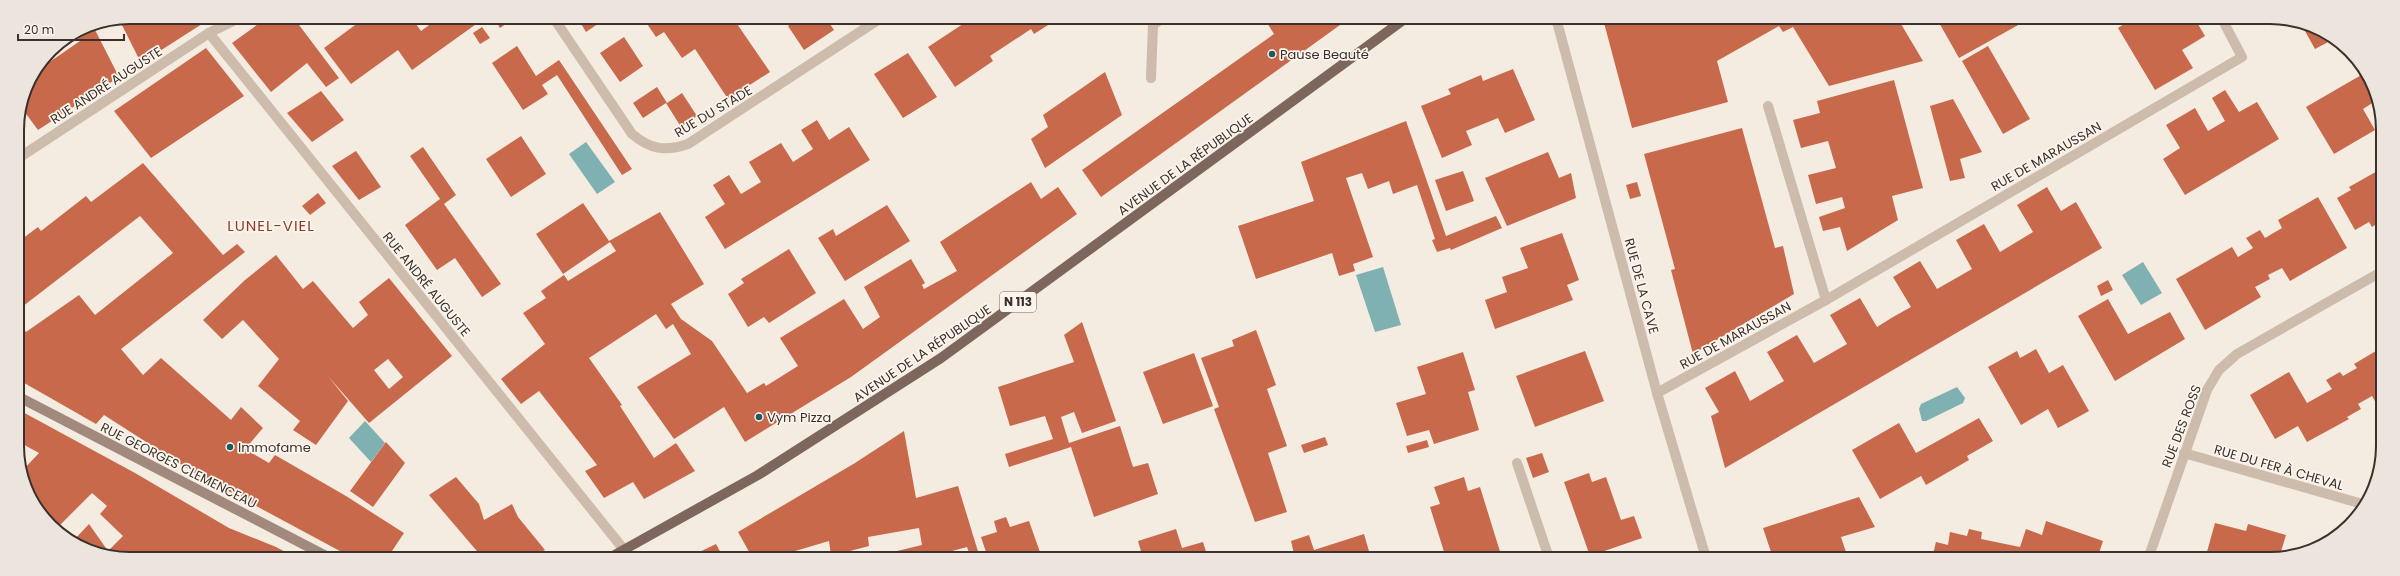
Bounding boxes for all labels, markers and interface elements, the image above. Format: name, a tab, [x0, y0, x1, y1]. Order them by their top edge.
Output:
scale bar	[18, 16, 124, 42]
text: 20 m	[24, 21, 54, 38]
street label: RUE ANDRÉ AUGUSTE	[47, 42, 166, 129]
place label: Pause Beauté	[1280, 45, 1369, 64]
marker: Pause Beauté	[1267, 49, 1277, 59]
street label: RUE DU STADE	[671, 81, 756, 142]
street label: AVENUE DE LA RÉPUBLIQUE	[1114, 109, 1257, 220]
street label: RUE DE MARAUSSAN	[1987, 117, 2105, 196]
district label: LUNEL-VIEL	[227, 215, 315, 236]
street label: RUE ANDRÉ AUGUSTE	[378, 228, 475, 341]
street label: RUE DE LA CAVE	[1620, 236, 1663, 336]
road number: N 113	[1000, 292, 1036, 312]
street label: RUE DE MARAUSSAN	[1676, 297, 1794, 374]
street label: AVENUE DE LA RÉPUBLIQUE	[849, 300, 995, 407]
street label: RUE DES ROSS	[2157, 382, 2206, 470]
place label: Vym Pizza	[767, 408, 831, 427]
marker: Vym Pizza	[754, 412, 764, 422]
street label: RUE GEORGES CLEMENCEAU	[97, 418, 260, 513]
place label: Immofame	[238, 438, 311, 457]
street label: RUE DU FER À CHEVAL	[2212, 440, 2346, 495]
marker: Immofame	[225, 442, 235, 452]

